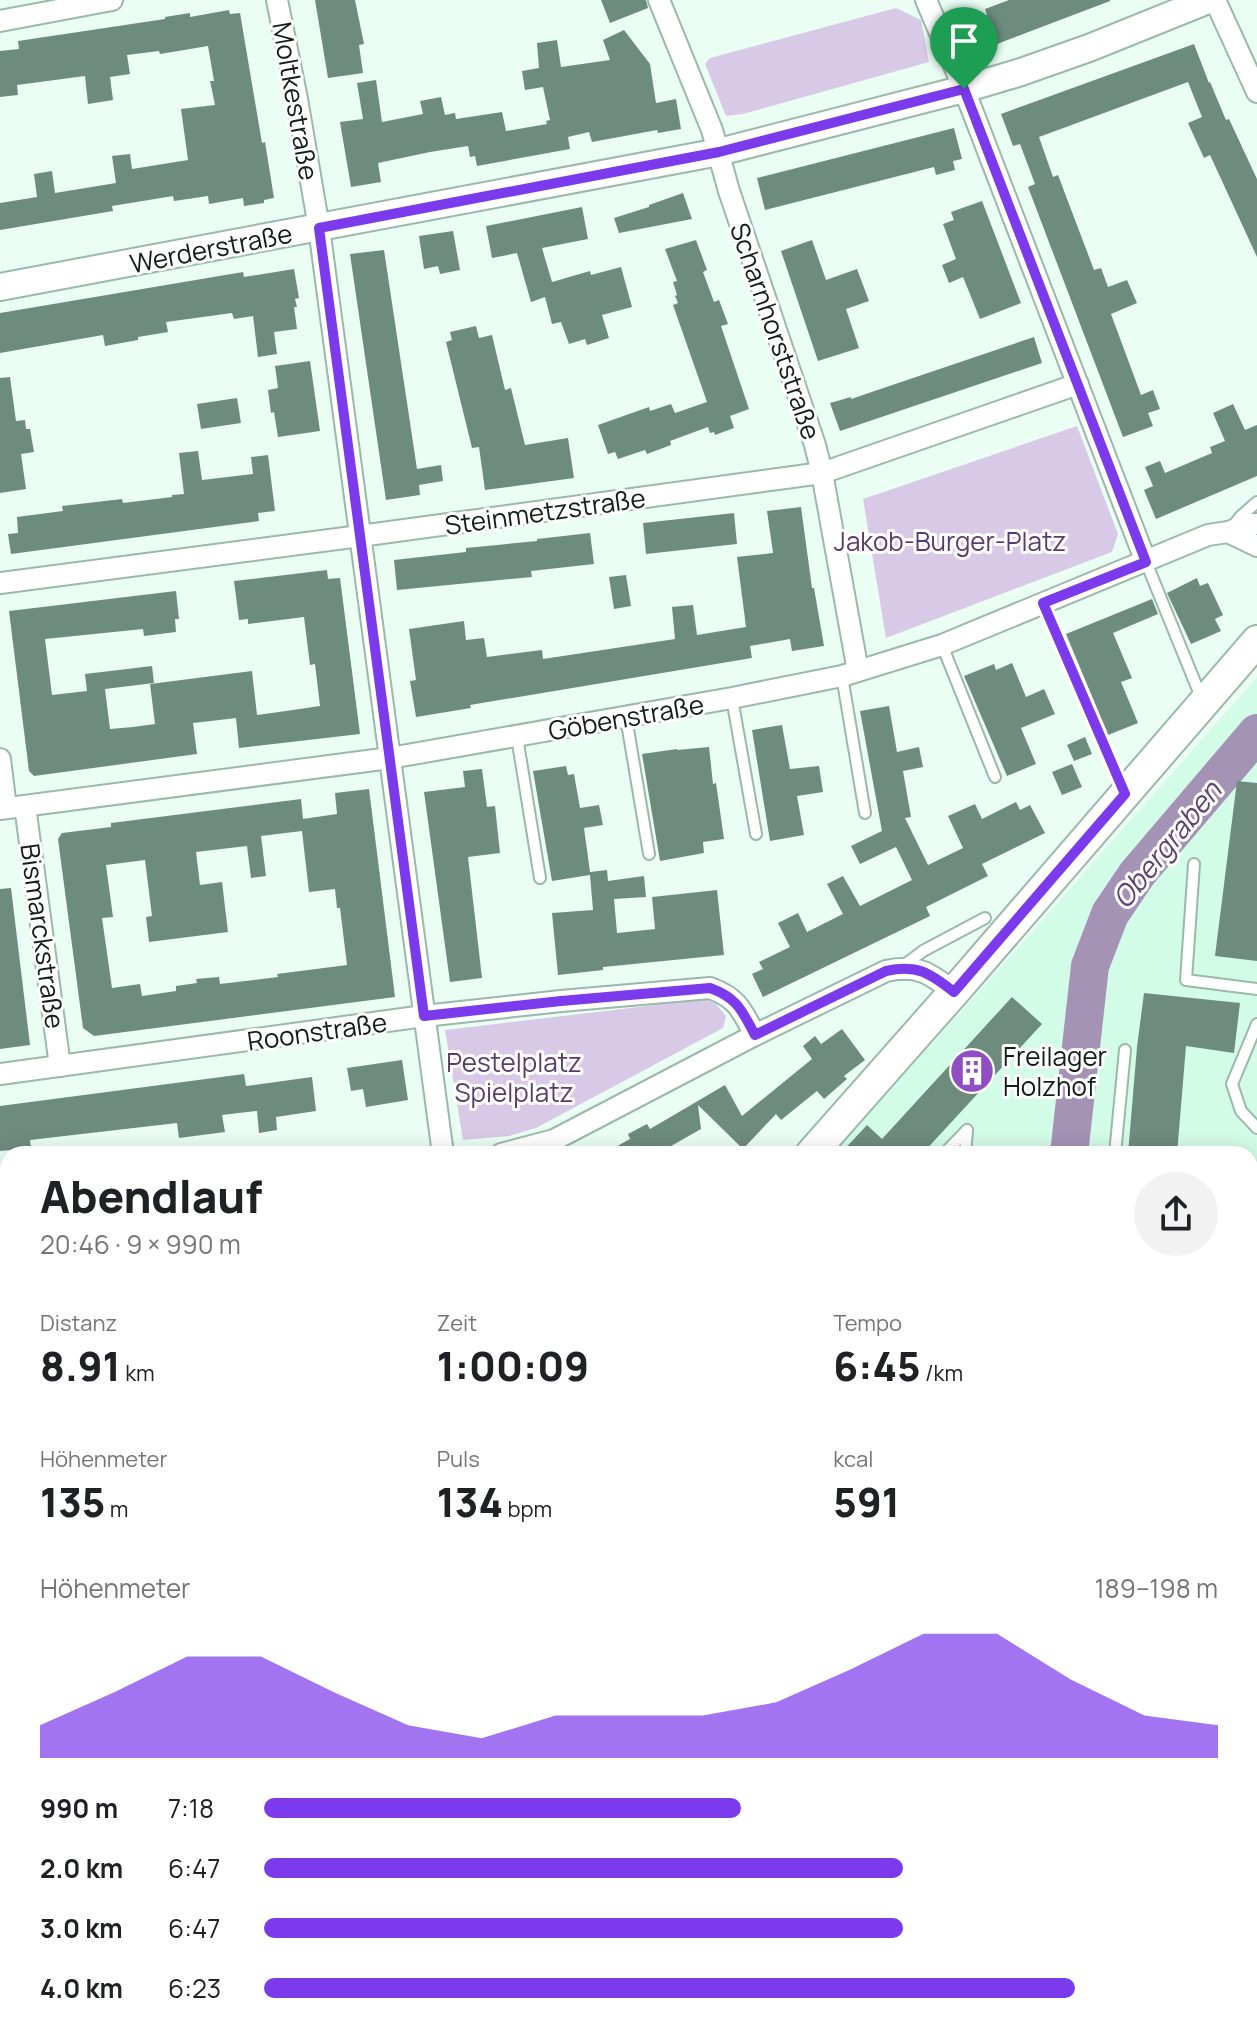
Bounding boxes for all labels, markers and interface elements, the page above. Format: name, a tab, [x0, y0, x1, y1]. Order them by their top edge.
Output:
pin	[930, 7, 998, 89]
street label: Moltkestraße	[264, 19, 328, 183]
icon: arrive	[942, 19, 986, 63]
street label: Werderstraße	[127, 215, 295, 281]
street label: Scharnhorststraße	[722, 218, 830, 444]
street label: Steinmetzstraße	[442, 479, 648, 543]
park label: Jakob-Burger-Platz	[834, 523, 1066, 559]
street label: Göbenstraße	[545, 686, 707, 748]
water label: Obergraben	[1103, 771, 1230, 916]
street label: Bismarckstraße	[12, 841, 74, 1031]
street label: Roonstraße	[245, 1003, 389, 1059]
place label: Freilager Holzhof	[1003, 1038, 1107, 1104]
park label: Pestelplatz Spielplatz	[446, 1044, 582, 1110]
building icon: Freilager Holzhof	[948, 1047, 996, 1095]
text: Abendlauf	[40, 1166, 262, 1226]
button: share	[1134, 1172, 1218, 1256]
text: 20:46 · 9 × 990 m	[40, 1226, 241, 1262]
text: Distanz	[40, 1308, 117, 1338]
text: Zeit	[437, 1308, 477, 1338]
text: Tempo	[833, 1308, 902, 1338]
text: 8.91	[40, 1338, 121, 1393]
text: 1:00:09	[437, 1338, 589, 1393]
text: 6:45	[833, 1338, 921, 1393]
text: km	[121, 1358, 155, 1388]
text: /km	[921, 1358, 963, 1388]
text: Höhenmeter	[40, 1444, 167, 1474]
text: Puls	[437, 1444, 480, 1474]
text: kcal	[833, 1444, 873, 1474]
text: 135	[40, 1474, 105, 1529]
text: 134	[437, 1474, 503, 1529]
text: 591	[833, 1474, 900, 1529]
text: m	[105, 1494, 128, 1524]
text: bpm	[503, 1494, 552, 1524]
text: Höhenmeter	[40, 1570, 191, 1606]
text: 189–198 m	[1094, 1570, 1218, 1606]
text: 990 m	[40, 1790, 118, 1826]
text: 7:18	[168, 1790, 214, 1826]
text: 2.0 km	[40, 1850, 123, 1886]
text: 6:47	[168, 1850, 220, 1886]
text: 3.0 km	[40, 1910, 123, 1946]
text: 6:47	[168, 1910, 220, 1946]
text: 4.0 km	[40, 1970, 123, 2006]
text: 6:23	[168, 1970, 221, 2006]

